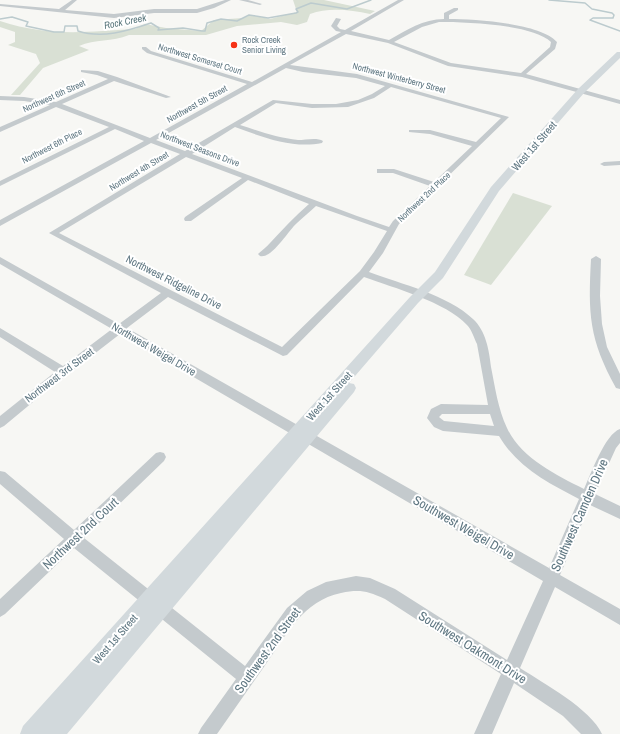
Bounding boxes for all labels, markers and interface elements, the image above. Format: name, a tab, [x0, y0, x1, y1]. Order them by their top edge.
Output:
water label: Rock Creek	[103, 11, 148, 32]
place label: Rock Creek Senior Living	[242, 34, 287, 56]
marker: Rock Creek Senior Living	[229, 40, 239, 50]
street label: Northwest Somerset Court	[157, 41, 243, 77]
street label: Northwest Winterberry Street	[351, 60, 447, 96]
street label: Northwest 6th Street	[21, 77, 87, 115]
street label: Northwest 5th Street	[165, 82, 229, 126]
street label: West 1st Street	[509, 118, 560, 174]
street label: Northwest 6th Place	[20, 126, 84, 166]
street label: Northwest Seasons Drive	[159, 128, 241, 170]
street label: Northwest 4th Street	[107, 149, 171, 193]
street label: Northwest 2nd Place	[395, 169, 453, 225]
street label: Northwest Ridgeline Drive	[124, 252, 224, 312]
street label: Northwest Weigel Drive	[109, 319, 199, 379]
street label: Northwest 3rd Street	[22, 344, 97, 405]
street label: West 1st Street	[303, 368, 355, 424]
street label: Southwest Camden Drive	[547, 456, 612, 574]
street label: Southwest Weigel Drive	[410, 492, 517, 563]
street label: Northwest 2nd Court	[39, 494, 122, 573]
street label: Southwest 2nd Street	[231, 604, 304, 697]
street label: Southwest Oakmont Drive	[415, 607, 530, 688]
street label: West 1st Street	[90, 611, 141, 667]

